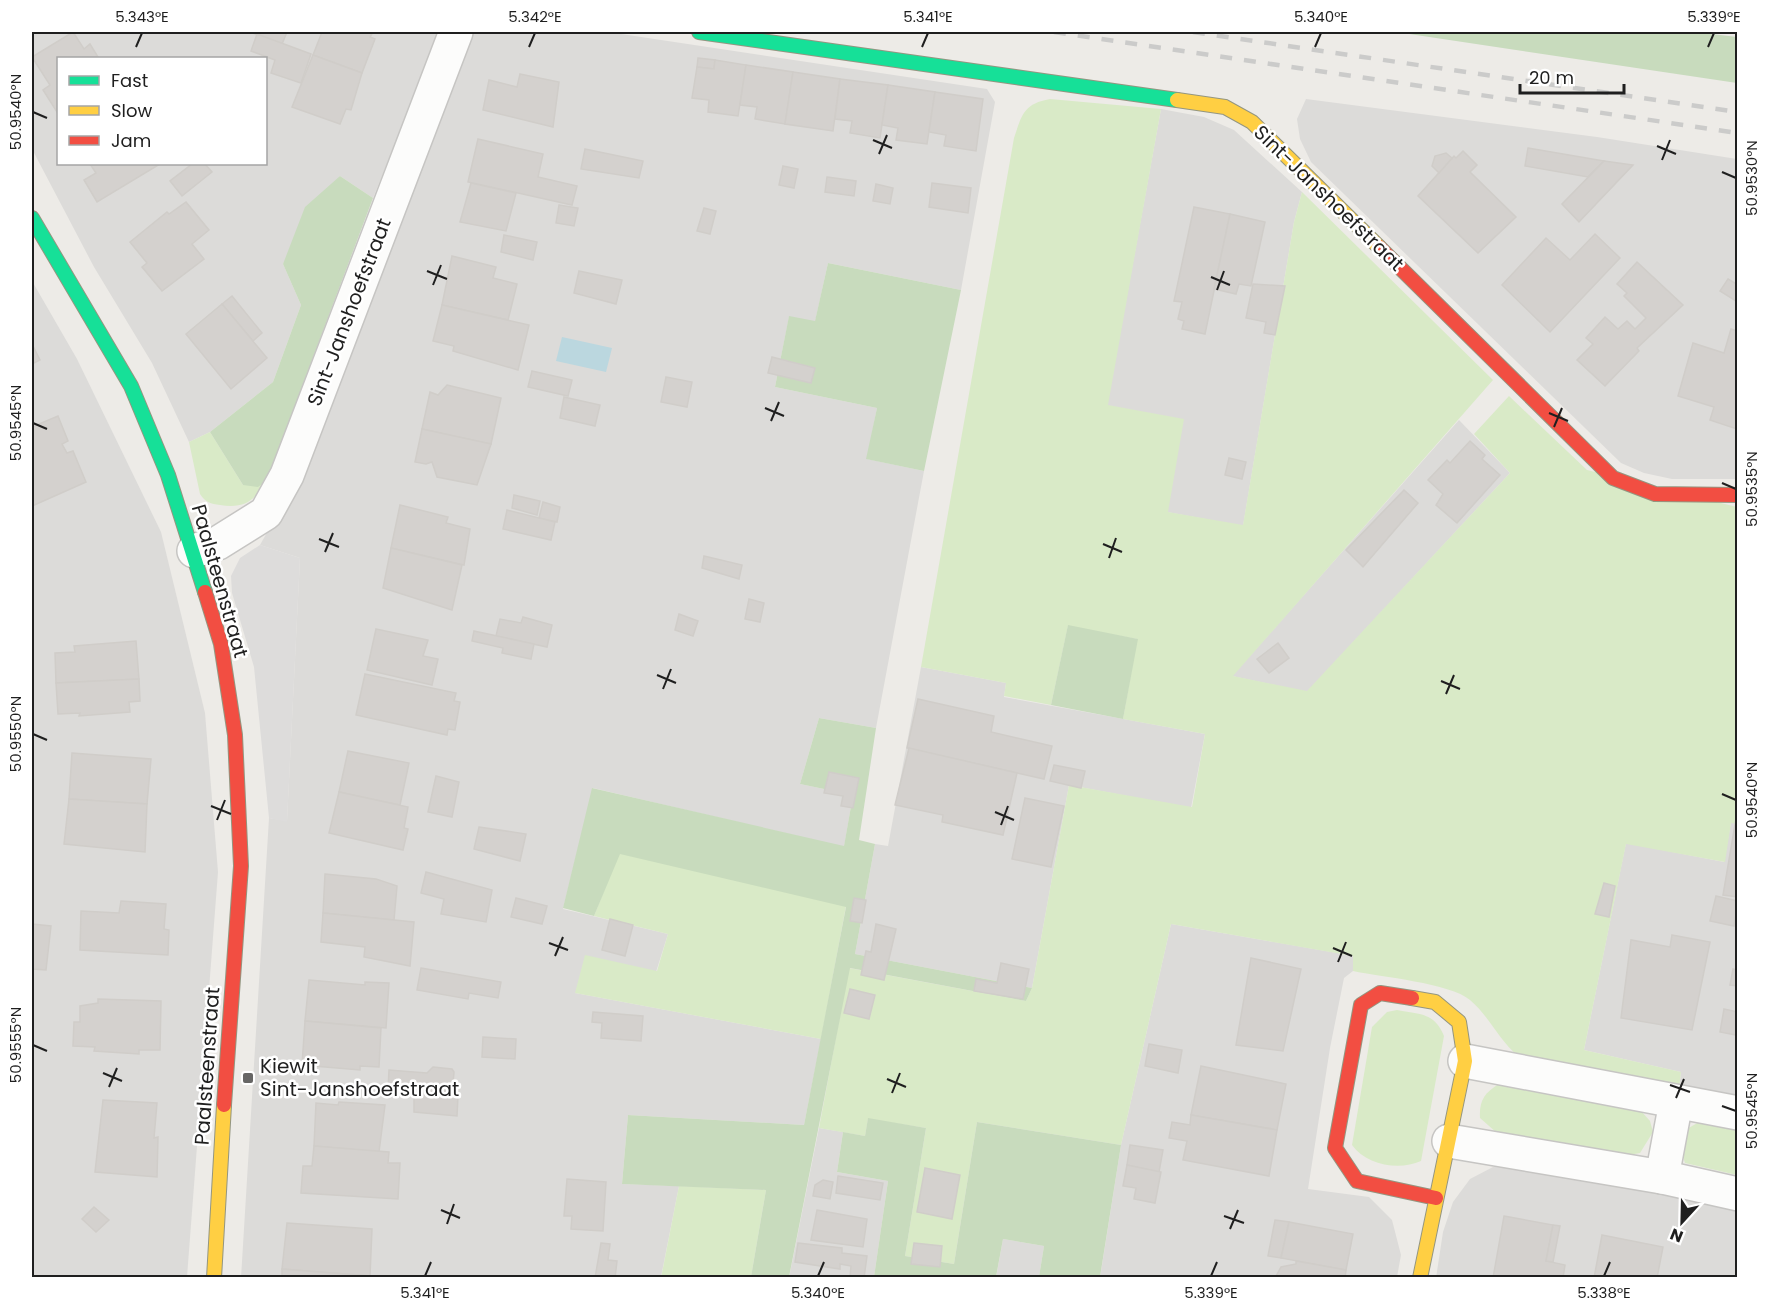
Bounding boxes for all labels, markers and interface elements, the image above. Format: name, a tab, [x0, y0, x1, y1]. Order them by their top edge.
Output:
text: 5.343°E	[115, 6, 169, 27]
text: 5.342°E	[508, 6, 562, 27]
text: 5.341°E	[903, 6, 953, 27]
text: 5.340°E	[1294, 6, 1348, 27]
text: 5.339°E	[1687, 6, 1741, 27]
legend	[57, 57, 267, 165]
scale bar	[1520, 57, 1624, 95]
text: 20 m	[1529, 65, 1574, 90]
text: Fast	[111, 68, 148, 93]
text: 50.9540°N	[5, 74, 26, 150]
text: Slow	[111, 98, 153, 123]
street label: Sint-Janshoefstraat	[1248, 119, 1410, 277]
text: Jam	[111, 128, 151, 153]
text: 50.9530°N	[1741, 140, 1762, 216]
street label: Sint-Janshoefstraat	[300, 214, 398, 410]
text: 50.9545°N	[5, 385, 26, 461]
text: 50.9535°N	[1741, 451, 1762, 527]
street label: Paalsteenstraat	[185, 501, 255, 661]
text: 50.9550°N	[5, 696, 26, 772]
text: 50.9540°N	[1741, 762, 1762, 838]
street label: Paalsteenstraat	[188, 986, 226, 1146]
text: 50.9555°N	[5, 1007, 26, 1083]
place label: Kiewit Sint-Janshoefstraat	[260, 1052, 459, 1103]
marker: Kiewit Sint-Janshoefstraat	[241, 1071, 255, 1085]
text: 50.9545°N	[1741, 1073, 1762, 1149]
north arrow	[1652, 1192, 1712, 1252]
text: N	[1667, 1223, 1686, 1248]
text: 5.341°E	[400, 1282, 450, 1303]
text: 5.340°E	[791, 1282, 845, 1303]
text: 5.339°E	[1184, 1282, 1238, 1303]
text: 5.338°E	[1577, 1282, 1631, 1303]

